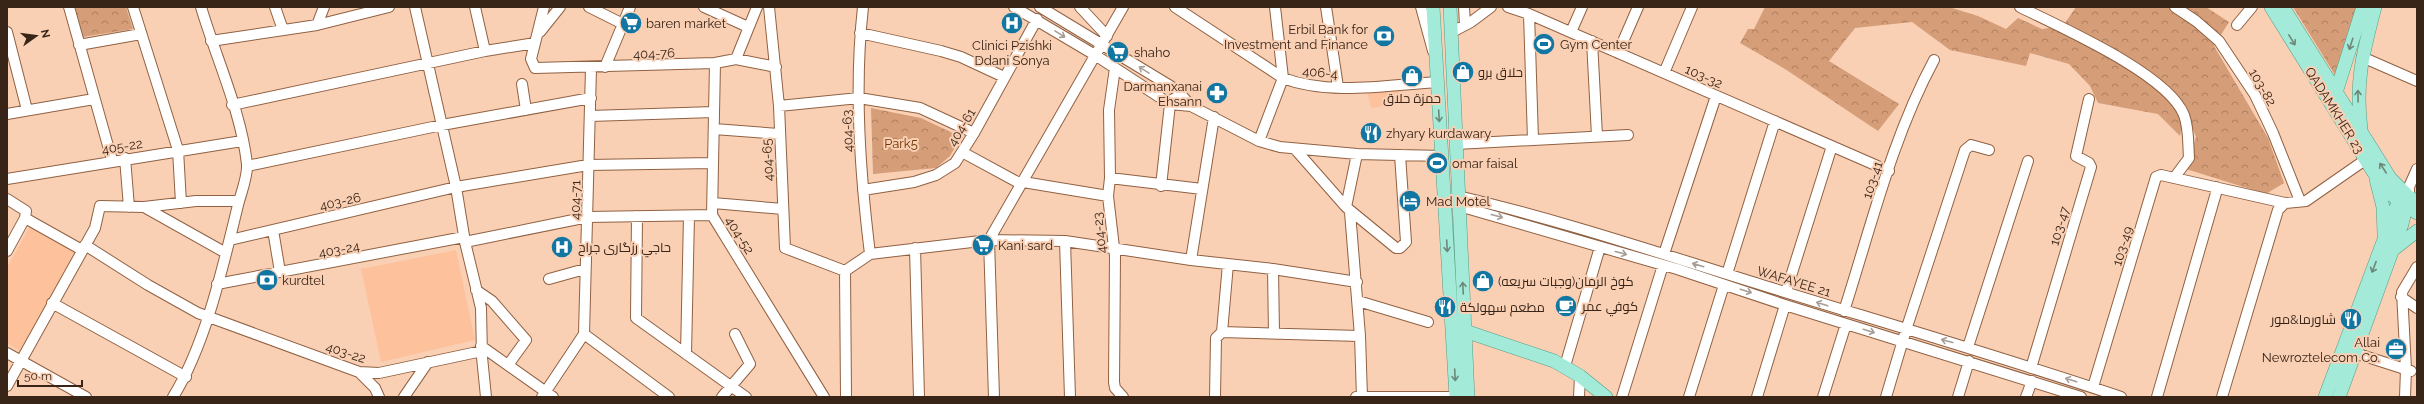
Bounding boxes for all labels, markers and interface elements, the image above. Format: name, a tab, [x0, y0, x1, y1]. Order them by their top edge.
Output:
supermarket icon: baren market	[618, 10, 644, 36]
hospital icon: Clinici Pzishki Ddani Sonya	[999, 10, 1025, 36]
north arrow	[16, 16, 56, 56]
place label: baren market	[646, 16, 727, 31]
place label: Erbil Bank for Investment and Finance	[1224, 22, 1368, 52]
bank icon: Erbil Bank for Investment and Finance	[1371, 23, 1397, 49]
text: N	[38, 28, 53, 39]
one-way arrow	[1054, 30, 1066, 38]
sports icon: Gym Center	[1531, 31, 1557, 57]
one-way arrow	[2288, 34, 2296, 46]
place label: Gym Center	[1560, 37, 1632, 52]
place label: Clinici Pzishki Ddani Sonya	[972, 38, 1052, 68]
one-way arrow	[2347, 38, 2354, 51]
supermarket icon: shaho	[1105, 39, 1131, 65]
street label: 404-76	[633, 45, 675, 62]
place label: shaho	[1134, 45, 1171, 60]
shop icon: حلاق برو	[1450, 59, 1476, 85]
street label: 103-32	[1683, 62, 1725, 91]
street label: 406-4	[1302, 63, 1338, 82]
shop icon: حمزة حلاق	[1399, 63, 1425, 89]
street label: QADAMKHER 23	[2302, 64, 2367, 156]
one-way arrow	[1138, 65, 1150, 73]
place label: حلاق برو	[1478, 65, 1523, 80]
street label: 103-82	[2246, 66, 2279, 109]
place label: Darmanxanai Ehsann	[1123, 79, 1202, 109]
pharmacy icon: Darmanxanai Ehsann	[1204, 80, 1230, 106]
one-way arrow	[2354, 90, 2362, 103]
place label: حمزة حلاق	[1383, 91, 1441, 106]
street label: 404-61	[944, 105, 979, 149]
street label: 404-63	[839, 109, 856, 152]
one-way arrow	[1435, 109, 1442, 122]
restaurant icon: zhyary kurdawary	[1358, 120, 1384, 146]
place label: zhyary kurdawary	[1386, 126, 1491, 141]
street label: 405-22	[101, 136, 144, 157]
park label: Park5	[884, 136, 918, 151]
street label: 404-65	[759, 138, 776, 182]
sports icon: omar faisal	[1424, 150, 1450, 176]
place label: omar faisal	[1452, 156, 1518, 171]
street label: 103-41	[1859, 159, 1886, 201]
one-way arrow	[2379, 163, 2387, 174]
street label: 404-71	[568, 180, 583, 220]
hotel icon: Mad Motel	[1397, 188, 1423, 214]
street label: 403-26	[318, 189, 362, 214]
place label: Mad Motel	[1426, 194, 1491, 209]
street label: 103-47	[2046, 205, 2072, 247]
street label: 404-23	[1090, 212, 1109, 254]
one-way arrow	[1490, 213, 1503, 221]
street label: 404-52	[722, 214, 757, 257]
street label: 103-49	[2109, 224, 2136, 268]
supermarket icon: Kani sard	[970, 232, 996, 258]
hospital icon: حاجي رزگارى جراح	[549, 234, 575, 260]
place label: Kani sard	[998, 238, 1053, 253]
street label: 403-24	[317, 239, 361, 260]
one-way arrow	[1443, 239, 1451, 252]
place label: حاجي رزگارى جراح	[578, 240, 671, 258]
one-way arrow	[1614, 250, 1627, 257]
one-way arrow	[2370, 260, 2378, 272]
one-way arrow	[1692, 261, 1705, 268]
street label: WAFAYEE 21	[1755, 263, 1833, 300]
bank icon: kurdtel	[254, 267, 280, 293]
shop icon: كوخ الرمان(وجبات سريعه)	[1470, 268, 1496, 294]
place label: kurdtel	[282, 273, 325, 288]
place label: كوخ الرمان(وجبات سريعه)	[1498, 274, 1634, 290]
one-way arrow	[1459, 282, 1467, 295]
one-way arrow	[1739, 288, 1752, 295]
cafe icon: كوفي عمر	[1553, 293, 1579, 319]
restaurant icon: مطعم سهولكة	[1432, 294, 1458, 320]
place label: كوفي عمر	[1581, 299, 1638, 317]
one-way arrow	[1817, 299, 1829, 307]
place label: مطعم سهولكة	[1460, 300, 1545, 317]
restaurant icon: شاورما&مور	[2338, 306, 2364, 332]
place label: شاورما&مور	[2270, 312, 2336, 327]
one-way arrow	[1862, 328, 1875, 335]
place label: Allai Newroztelecom Co.	[2262, 335, 2380, 365]
office icon: Allai Newroztelecom Co.	[2383, 336, 2409, 362]
one-way arrow	[1940, 337, 1953, 344]
street label: 403-22	[324, 339, 368, 366]
scale bar	[18, 362, 82, 388]
one-way arrow	[1451, 368, 1458, 381]
text: 50 m	[24, 369, 52, 383]
one-way arrow	[2065, 376, 2077, 384]

